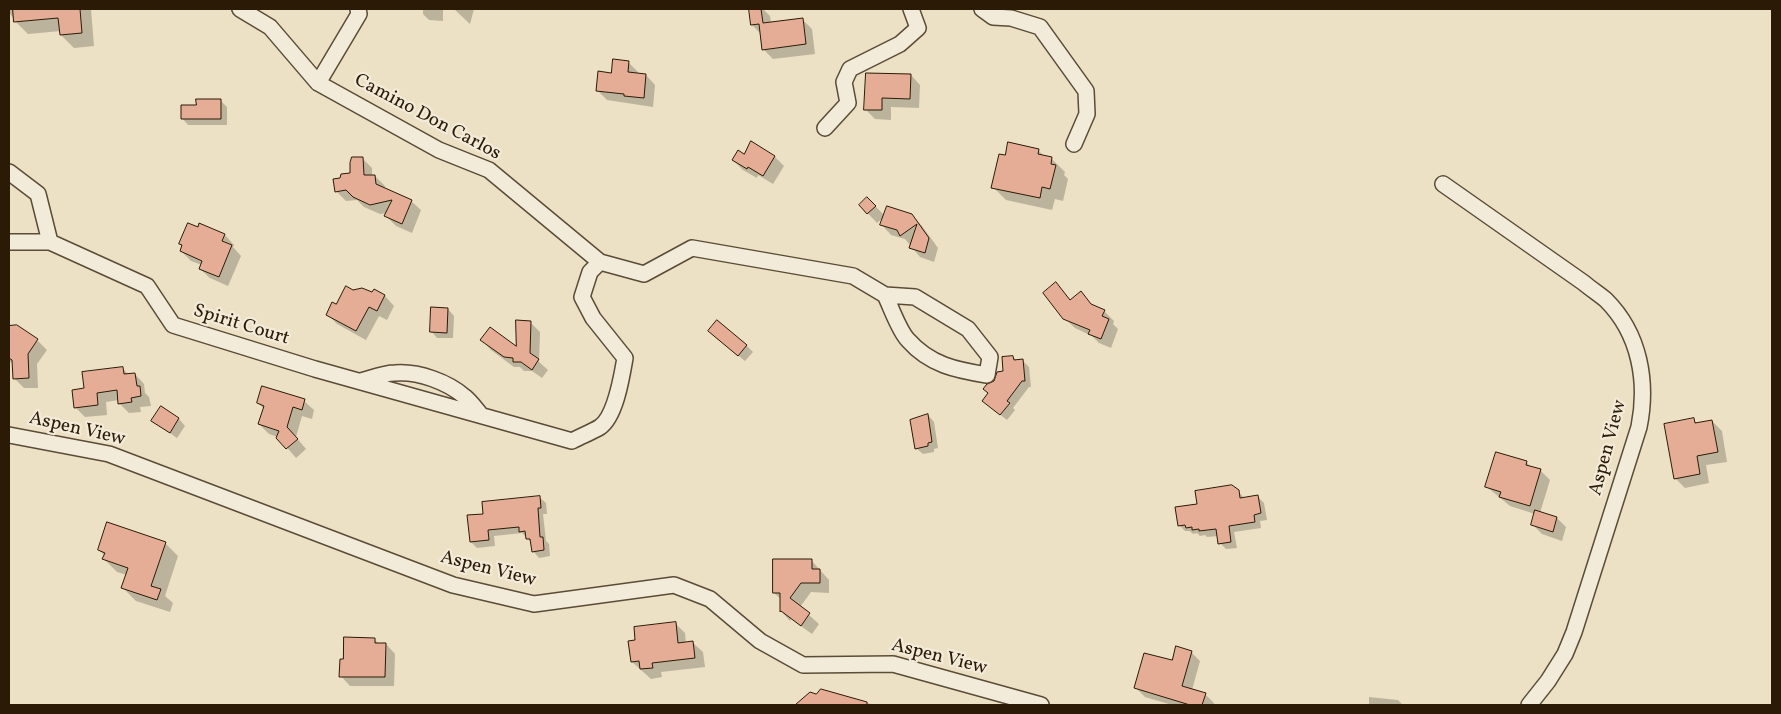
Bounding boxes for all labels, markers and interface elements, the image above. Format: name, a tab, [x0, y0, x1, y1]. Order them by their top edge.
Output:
street label: Camino Don Carlos	[350, 70, 504, 166]
street label: Spirit Court	[190, 301, 292, 351]
street label: Aspen View	[1585, 398, 1633, 498]
street label: Aspen View	[27, 408, 127, 452]
street label: Aspen View	[438, 547, 538, 593]
street label: Aspen View	[889, 635, 989, 681]

